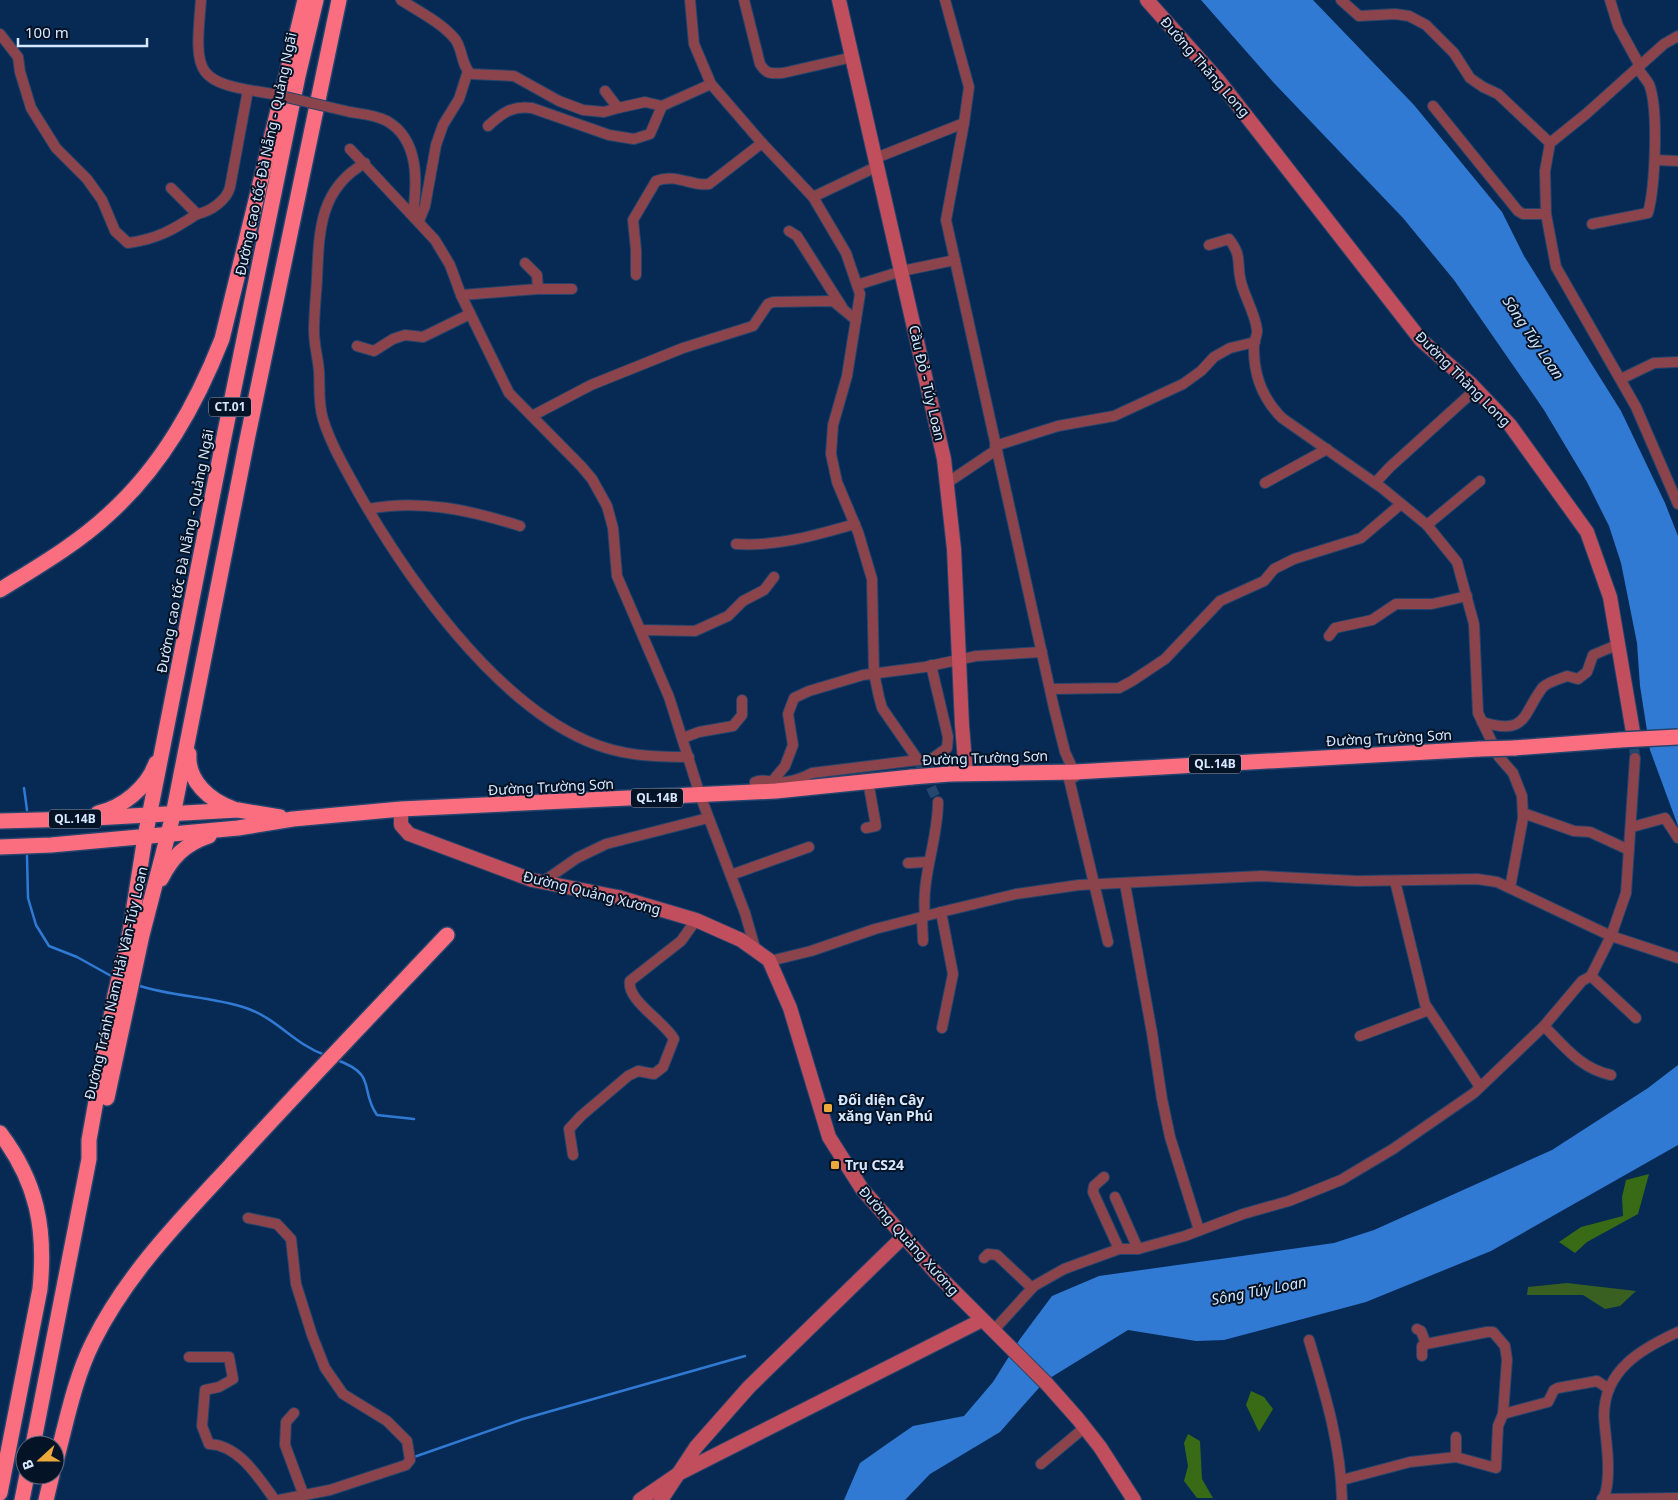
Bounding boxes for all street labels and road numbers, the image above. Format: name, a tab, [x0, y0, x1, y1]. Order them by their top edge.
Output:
street label: Đường Thăng Long	[1156, 12, 1254, 121]
street label: Đường cao tốc Đà Nẵng - Quảng Ngãi	[230, 31, 301, 277]
street label: Cầu Đỏ - Túy Loan	[905, 323, 950, 443]
street label: Đường Thăng Long	[1412, 327, 1515, 430]
road number: CT.01	[209, 398, 251, 417]
street label: Đường cao tốc Đà Nẵng - Quảng Ngãi	[152, 427, 218, 674]
street label: Đường Trường Sơn	[1326, 725, 1452, 750]
street label: Đường Trường Sơn	[922, 746, 1048, 769]
road number: QL.14B	[1189, 754, 1241, 774]
street label: Đường Trường Sơn	[488, 774, 614, 799]
road number: QL.14B	[631, 788, 683, 808]
road number: QL.14B	[49, 810, 101, 829]
street label: Đường Tránh Nam Hải Vân-Túy Loan	[79, 864, 152, 1101]
street label: Đường Quảng Xương	[521, 866, 663, 919]
street label: Đường Quảng Xương	[855, 1182, 964, 1299]

